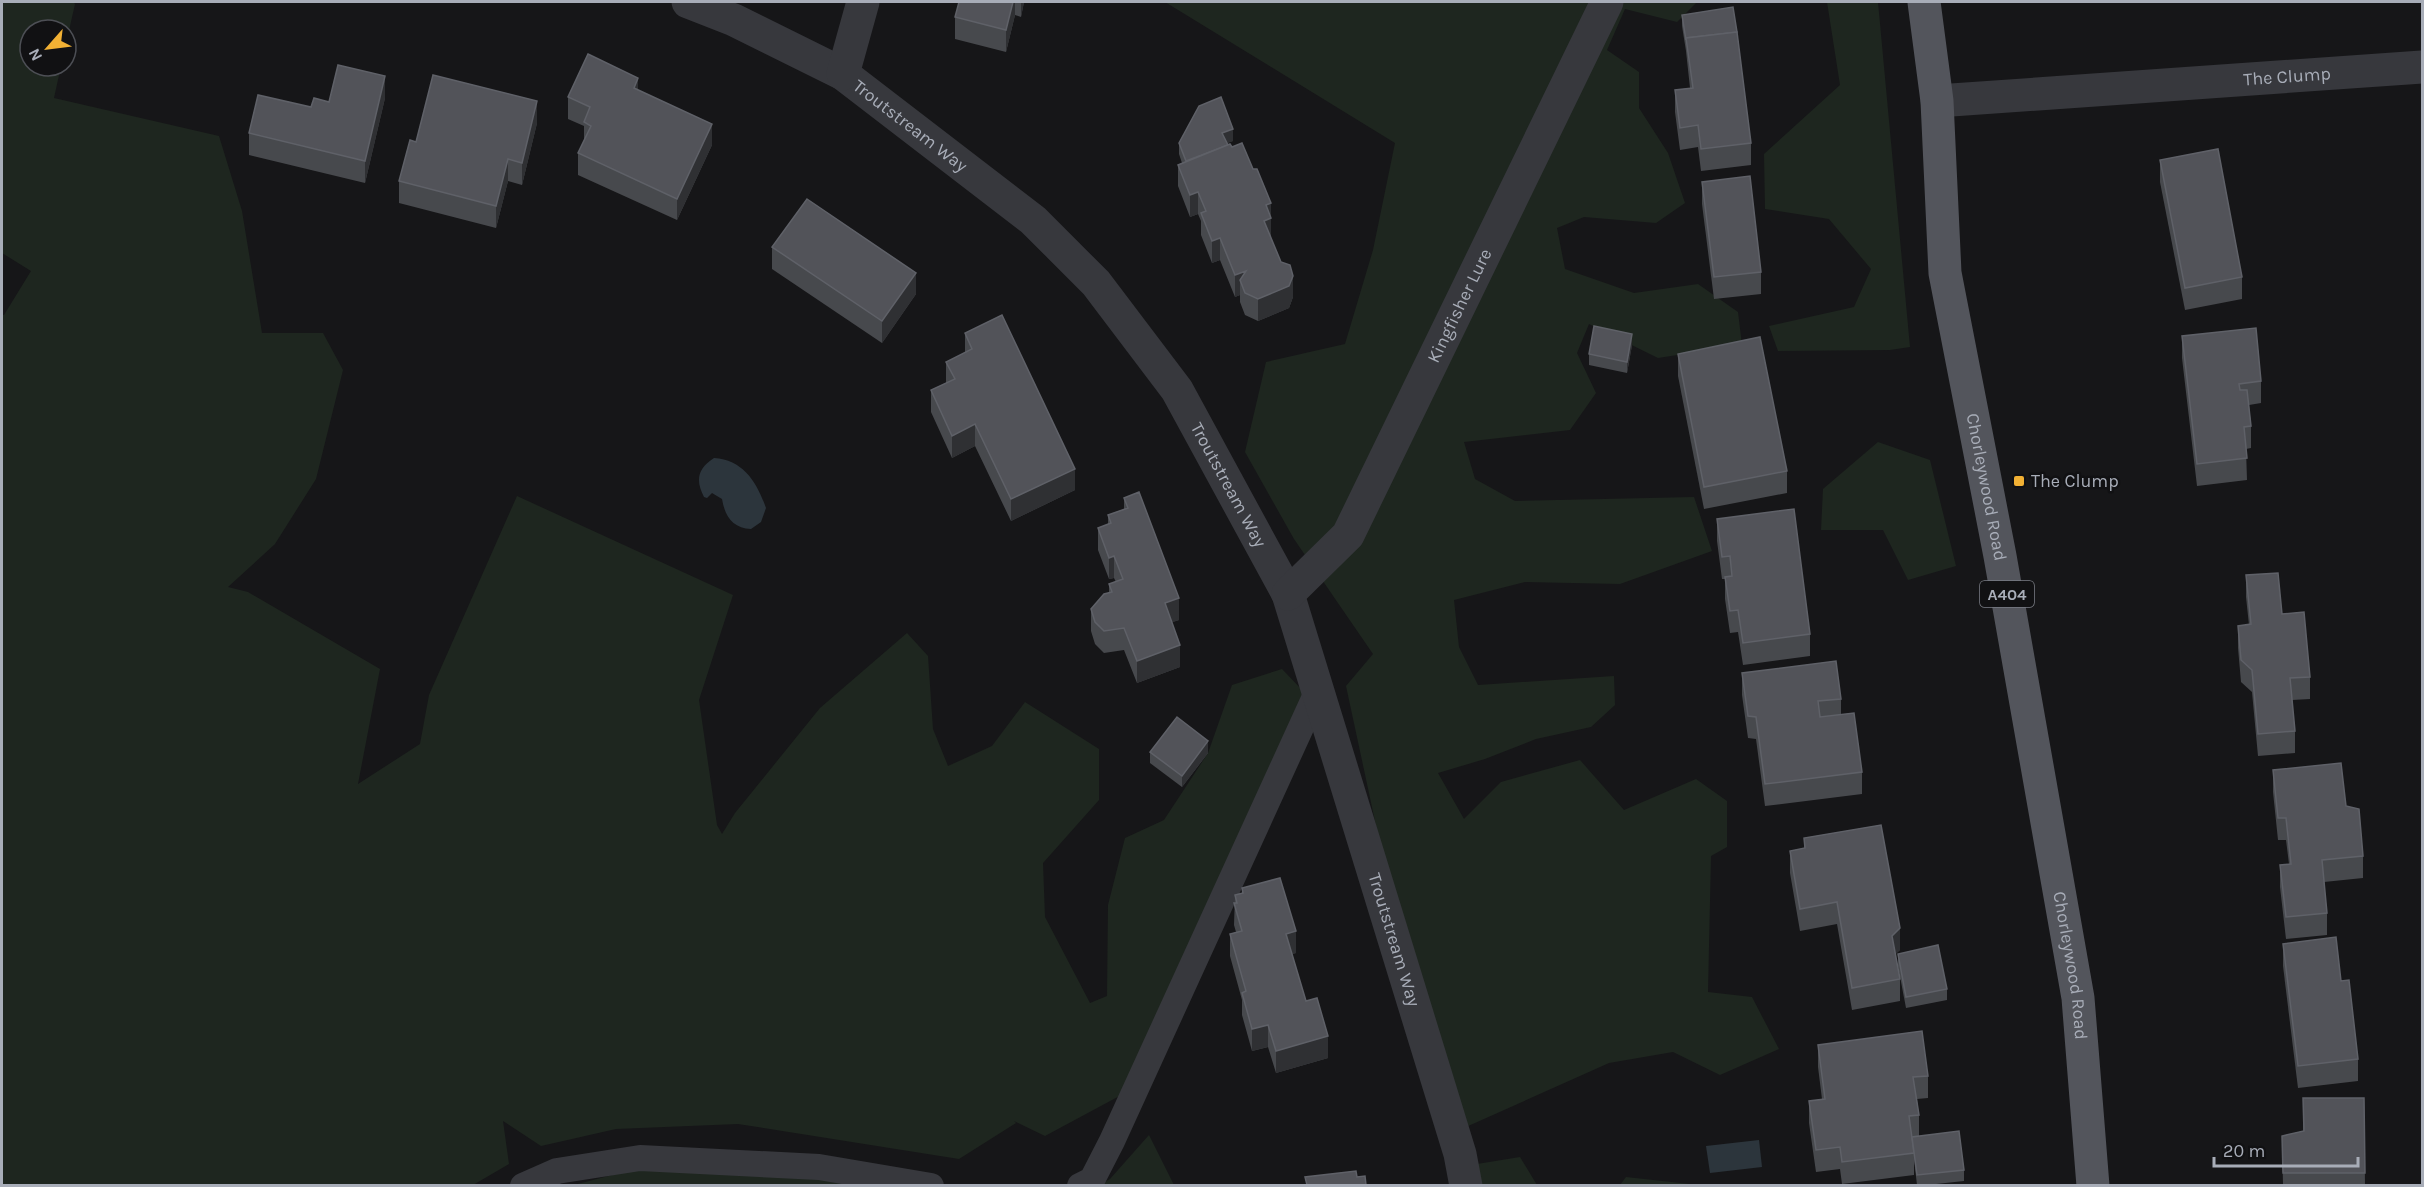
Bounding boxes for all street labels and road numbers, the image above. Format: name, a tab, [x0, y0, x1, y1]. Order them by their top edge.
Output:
street label: The Clump	[2243, 62, 2332, 90]
street label: Troutstream Way	[849, 75, 973, 177]
street label: Kingfisher Lure	[1422, 245, 1496, 367]
street label: Chorleywood Road	[1961, 411, 2012, 563]
street label: Troutstream Way	[1186, 419, 1272, 552]
road number: A404	[1980, 581, 2034, 607]
street label: Troutstream Way	[1363, 870, 1425, 1010]
street label: Chorleywood Road	[2048, 890, 2092, 1041]

